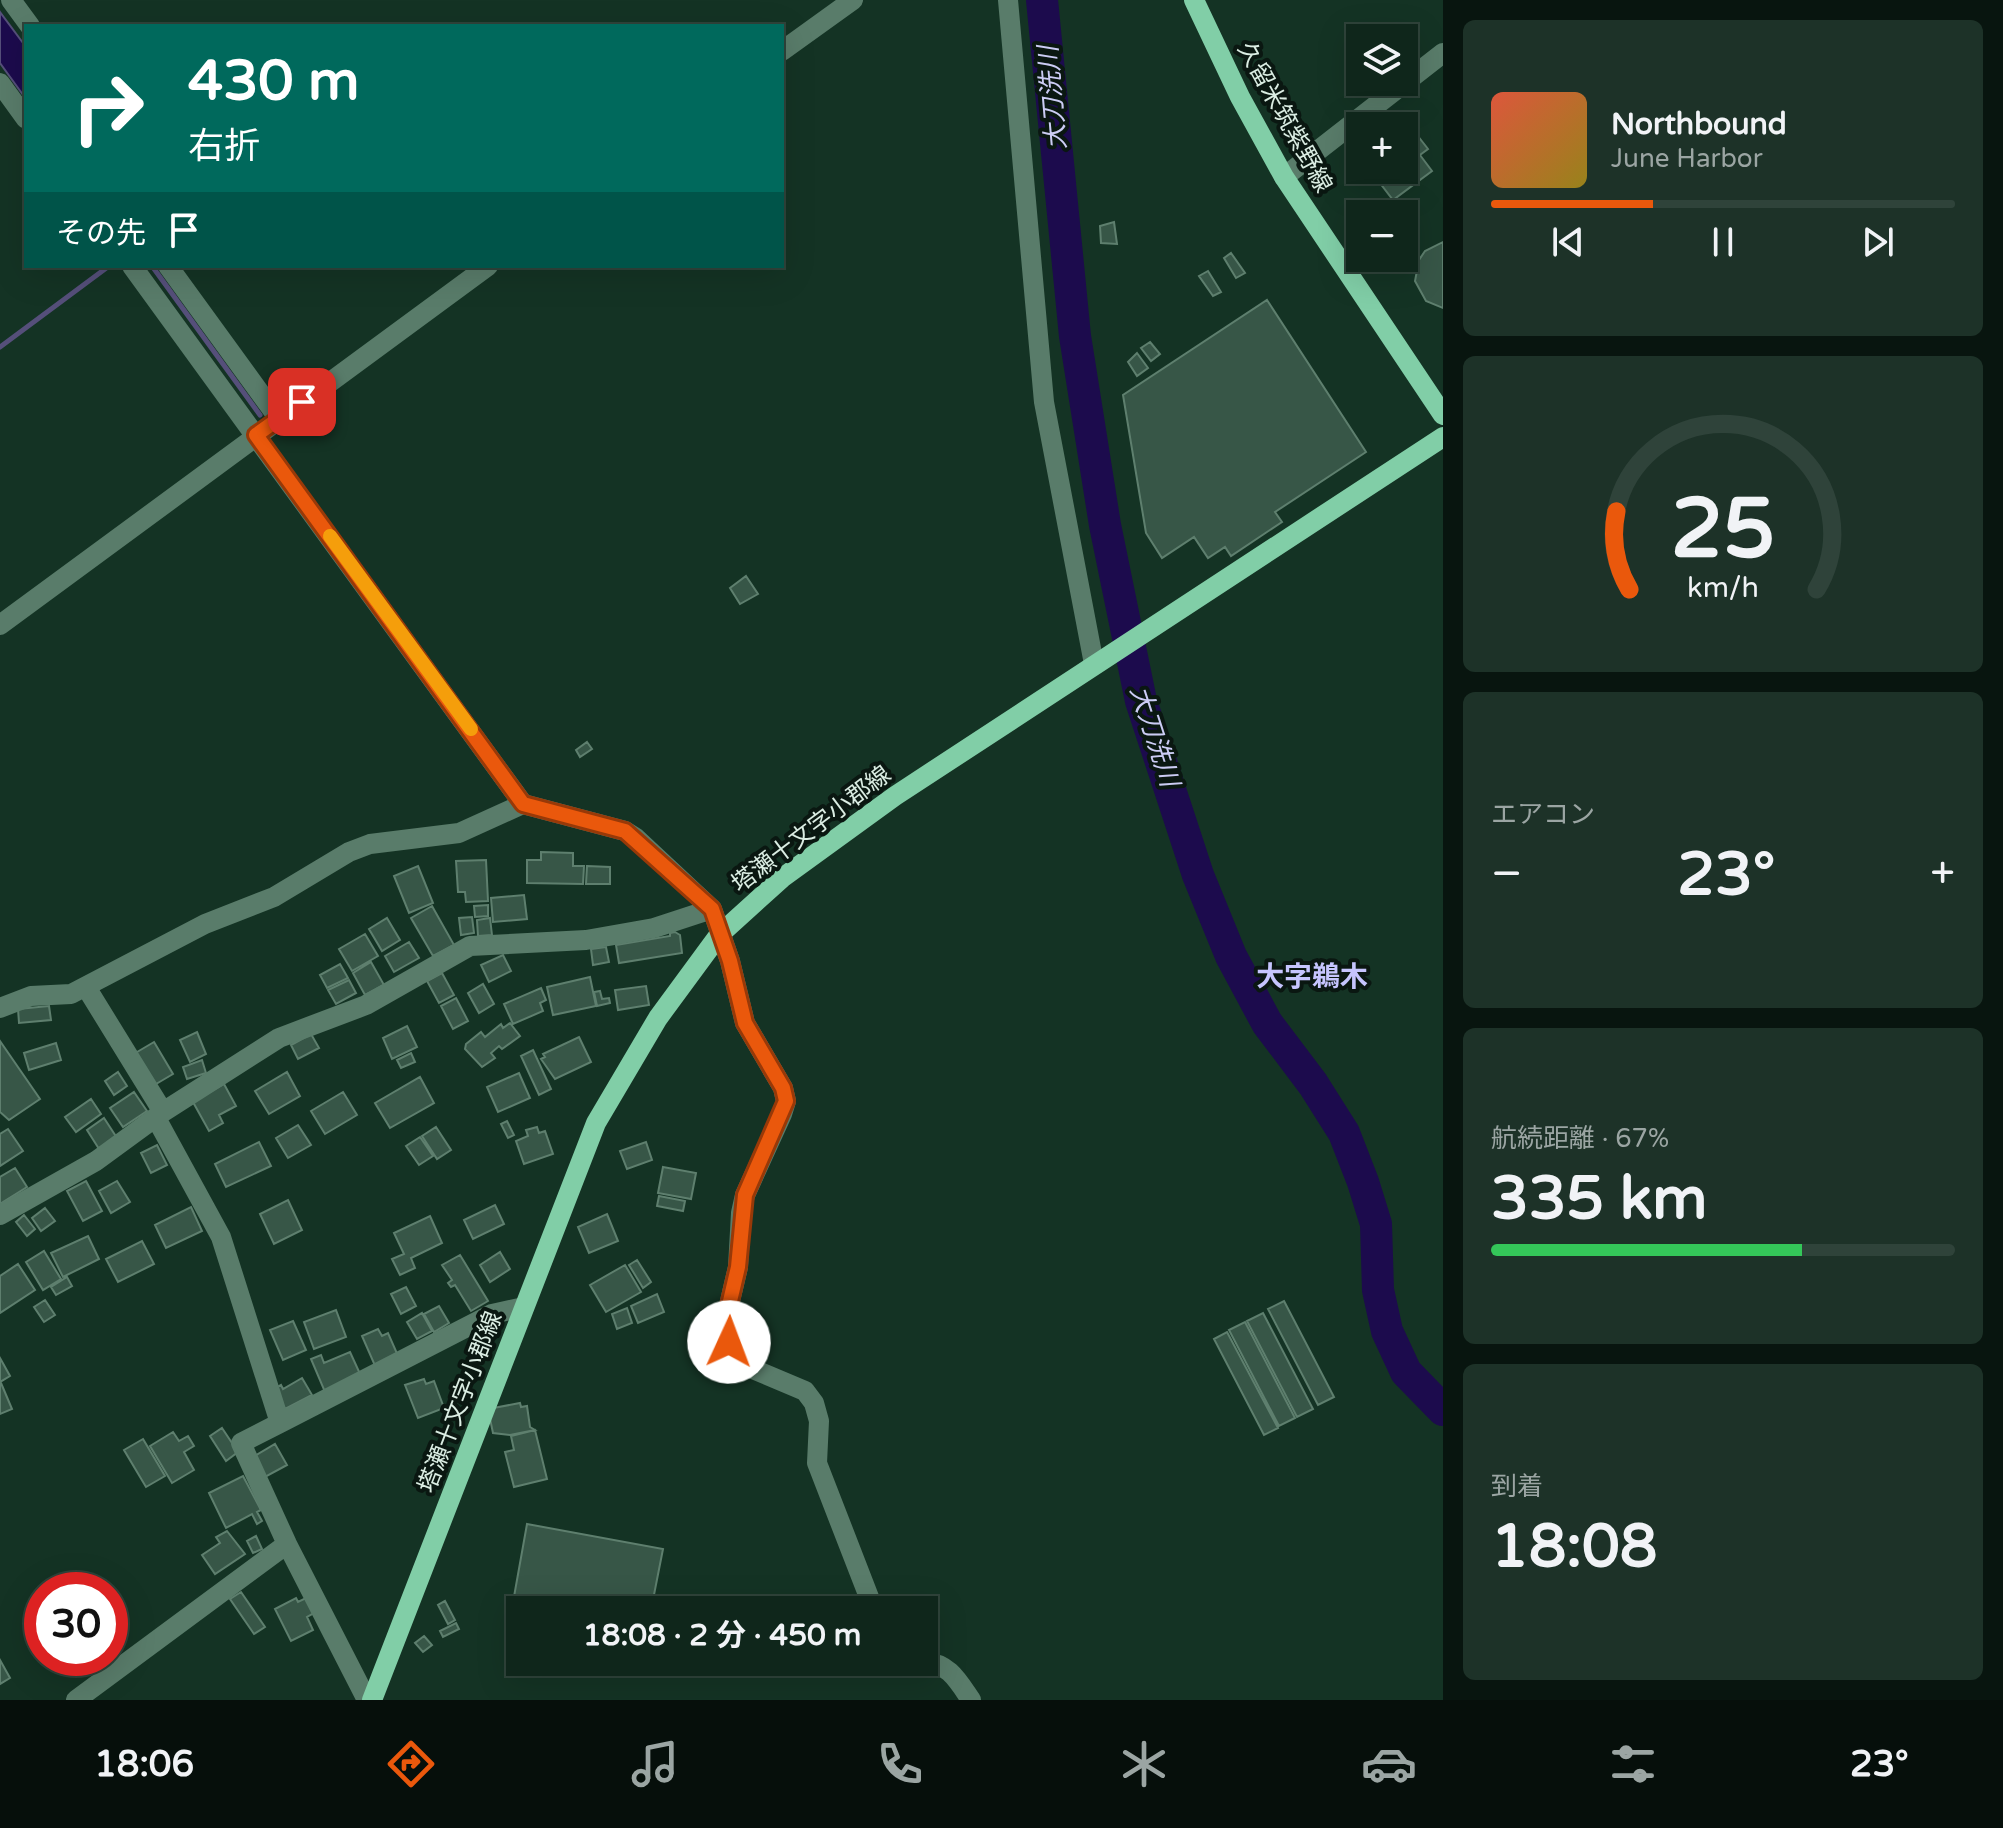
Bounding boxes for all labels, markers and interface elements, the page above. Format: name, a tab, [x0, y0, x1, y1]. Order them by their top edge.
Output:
map controls	[1346, 24, 1418, 272]
button: layers	[1346, 24, 1418, 96]
street label: 久留米筑紫野線	[1231, 37, 1338, 198]
water label: 大刀洗川	[1032, 42, 1072, 151]
text: 430 m	[188, 48, 359, 115]
icon: right	[56, 56, 160, 160]
text: Northbound	[1611, 106, 1787, 143]
button: +	[1346, 112, 1418, 184]
text: 右折	[188, 125, 260, 168]
text: June Harbor	[1611, 143, 1763, 174]
button: −	[1346, 200, 1418, 272]
icon: arrive	[162, 208, 206, 252]
text: その先	[56, 215, 146, 252]
icon: previous	[1546, 220, 1590, 264]
icon: pause	[1701, 220, 1745, 264]
icon: next	[1856, 220, 1900, 264]
pin	[268, 368, 336, 436]
icon: arrive	[280, 380, 324, 424]
text: 25	[1671, 480, 1775, 580]
text: km/h	[1687, 571, 1759, 605]
water label: 大刀洗川	[1124, 682, 1186, 793]
street label: 塔瀬十文字小郡線	[726, 760, 897, 899]
text: エアコン	[1491, 799, 1595, 830]
text: 23°	[1677, 839, 1775, 911]
text: −	[1491, 848, 1522, 901]
text: +	[1930, 848, 1955, 901]
district label: 大字鵜木	[1256, 960, 1368, 994]
text: 航続距離 · 67%	[1491, 1123, 1669, 1154]
text: 335 km	[1491, 1163, 1707, 1235]
position arrow	[687, 1300, 771, 1384]
street label: 塔瀬十文字小郡線	[413, 1307, 508, 1497]
text: 到着	[1491, 1471, 1543, 1502]
text: 18:08	[1491, 1511, 1657, 1583]
speed limit sign: 30	[24, 1572, 128, 1676]
text: 18:08 · 2 分 · 450 m	[583, 1617, 861, 1654]
icon: directions	[383, 1736, 439, 1792]
icon: music	[627, 1736, 683, 1792]
icon: phone	[872, 1736, 928, 1792]
icon: climate	[1116, 1736, 1172, 1792]
icon: car	[1361, 1736, 1417, 1792]
icon: filters	[1605, 1736, 1661, 1792]
text: 18:06	[94, 1743, 194, 1786]
text: 23°	[1850, 1743, 1909, 1786]

